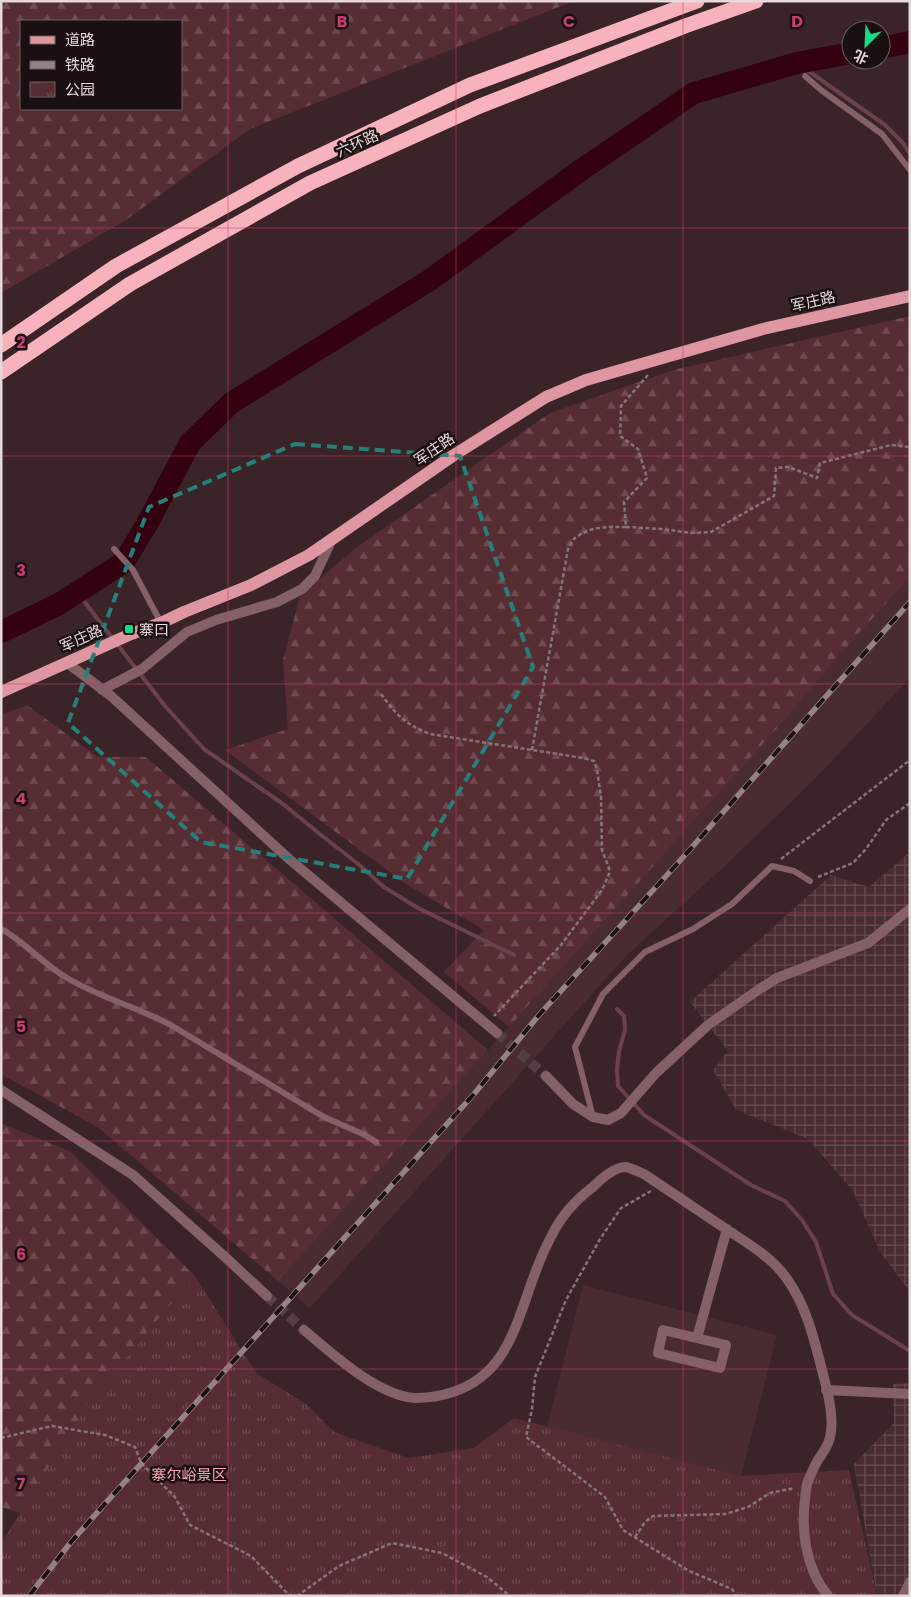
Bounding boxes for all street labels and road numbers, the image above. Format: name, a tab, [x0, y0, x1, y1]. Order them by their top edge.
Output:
street label: 六环路	[332, 124, 382, 162]
street label: 军庄路	[789, 286, 837, 316]
street label: 军庄路	[409, 428, 459, 470]
street label: 军庄路	[56, 619, 106, 657]

